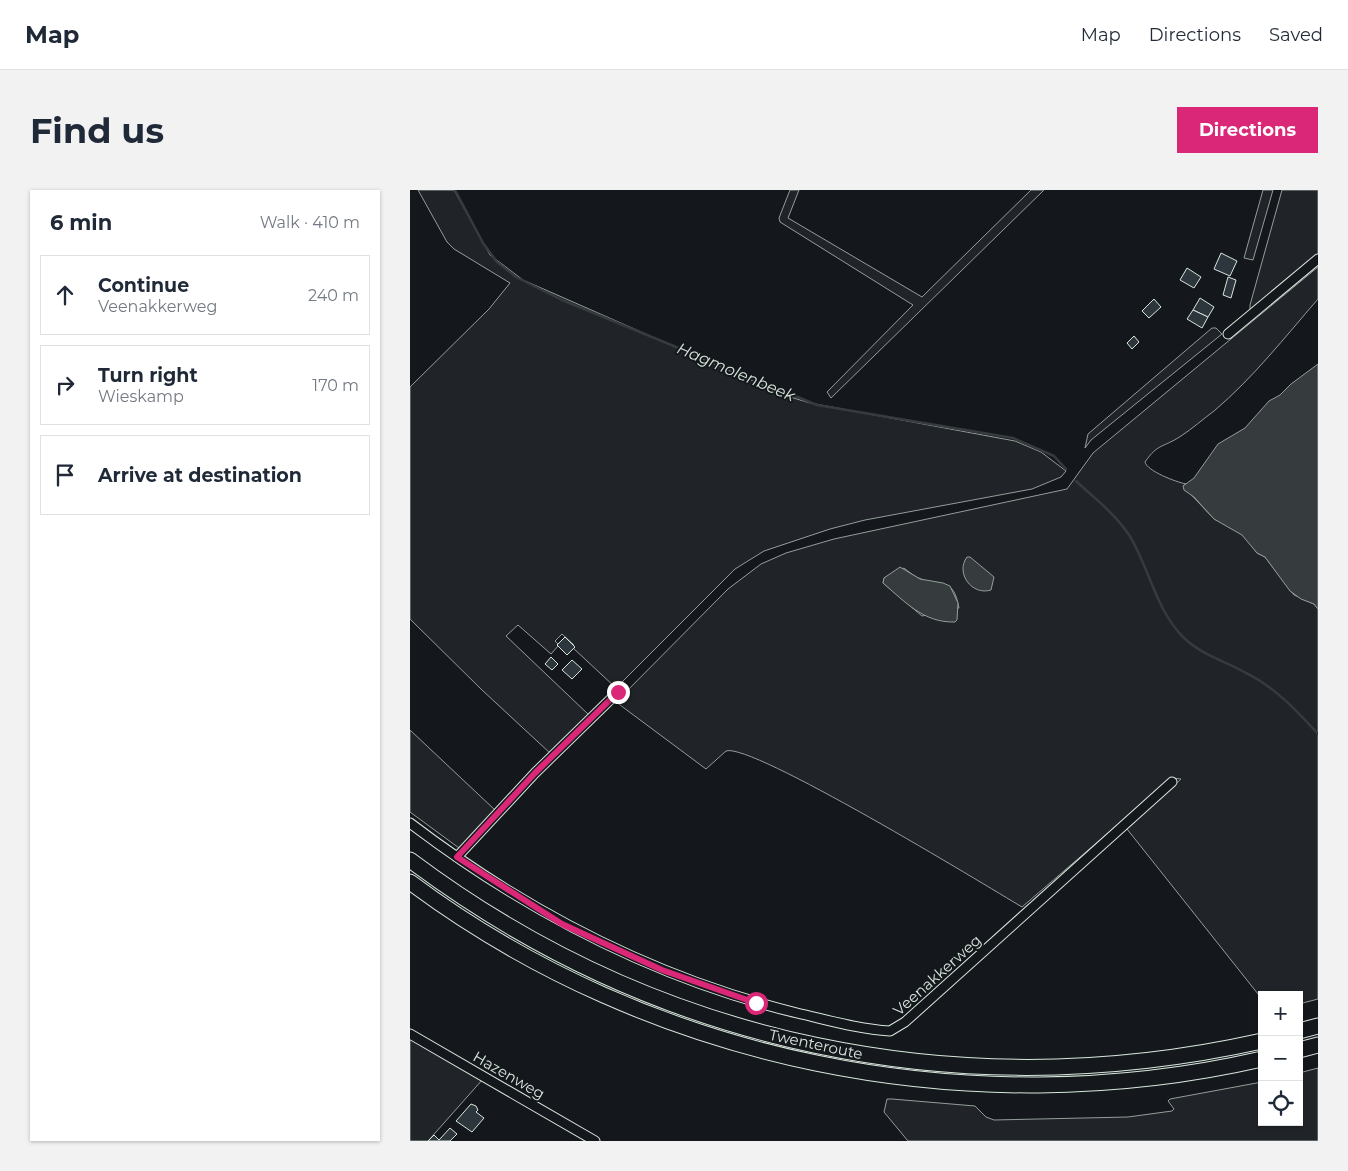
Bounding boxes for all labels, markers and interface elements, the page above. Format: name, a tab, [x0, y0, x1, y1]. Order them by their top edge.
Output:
text: Map	[25, 20, 79, 49]
text: Map	[1081, 24, 1121, 46]
text: Directions	[1149, 24, 1241, 46]
text: Saved	[1269, 24, 1323, 46]
button: Directions	[1177, 107, 1318, 153]
text: Find us	[30, 109, 164, 152]
text: 6 min	[50, 210, 112, 235]
text: Walk · 410 m	[260, 213, 360, 232]
text: Continue	[98, 274, 189, 297]
icon: ahead	[51, 281, 79, 309]
text: 240 m	[308, 286, 359, 305]
text: Veenakkerweg	[98, 297, 217, 316]
water label: Hagmolenbeek	[674, 339, 799, 406]
text: Turn right	[98, 364, 198, 387]
icon: right	[51, 371, 79, 399]
text: 170 m	[312, 376, 359, 395]
text: Wieskamp	[98, 387, 184, 406]
icon: arrive	[51, 461, 79, 489]
text: Arrive at destination	[98, 464, 302, 487]
route end	[607, 681, 630, 704]
street label: Veenakkerweg	[889, 930, 985, 1020]
map controls	[1258, 991, 1303, 1126]
button: +	[1258, 991, 1303, 1036]
route start	[745, 992, 768, 1015]
street label: Twenteroute	[767, 1025, 865, 1063]
button: −	[1258, 1036, 1303, 1081]
street label: Hazenweg	[470, 1047, 548, 1103]
button: locate	[1258, 1081, 1303, 1126]

